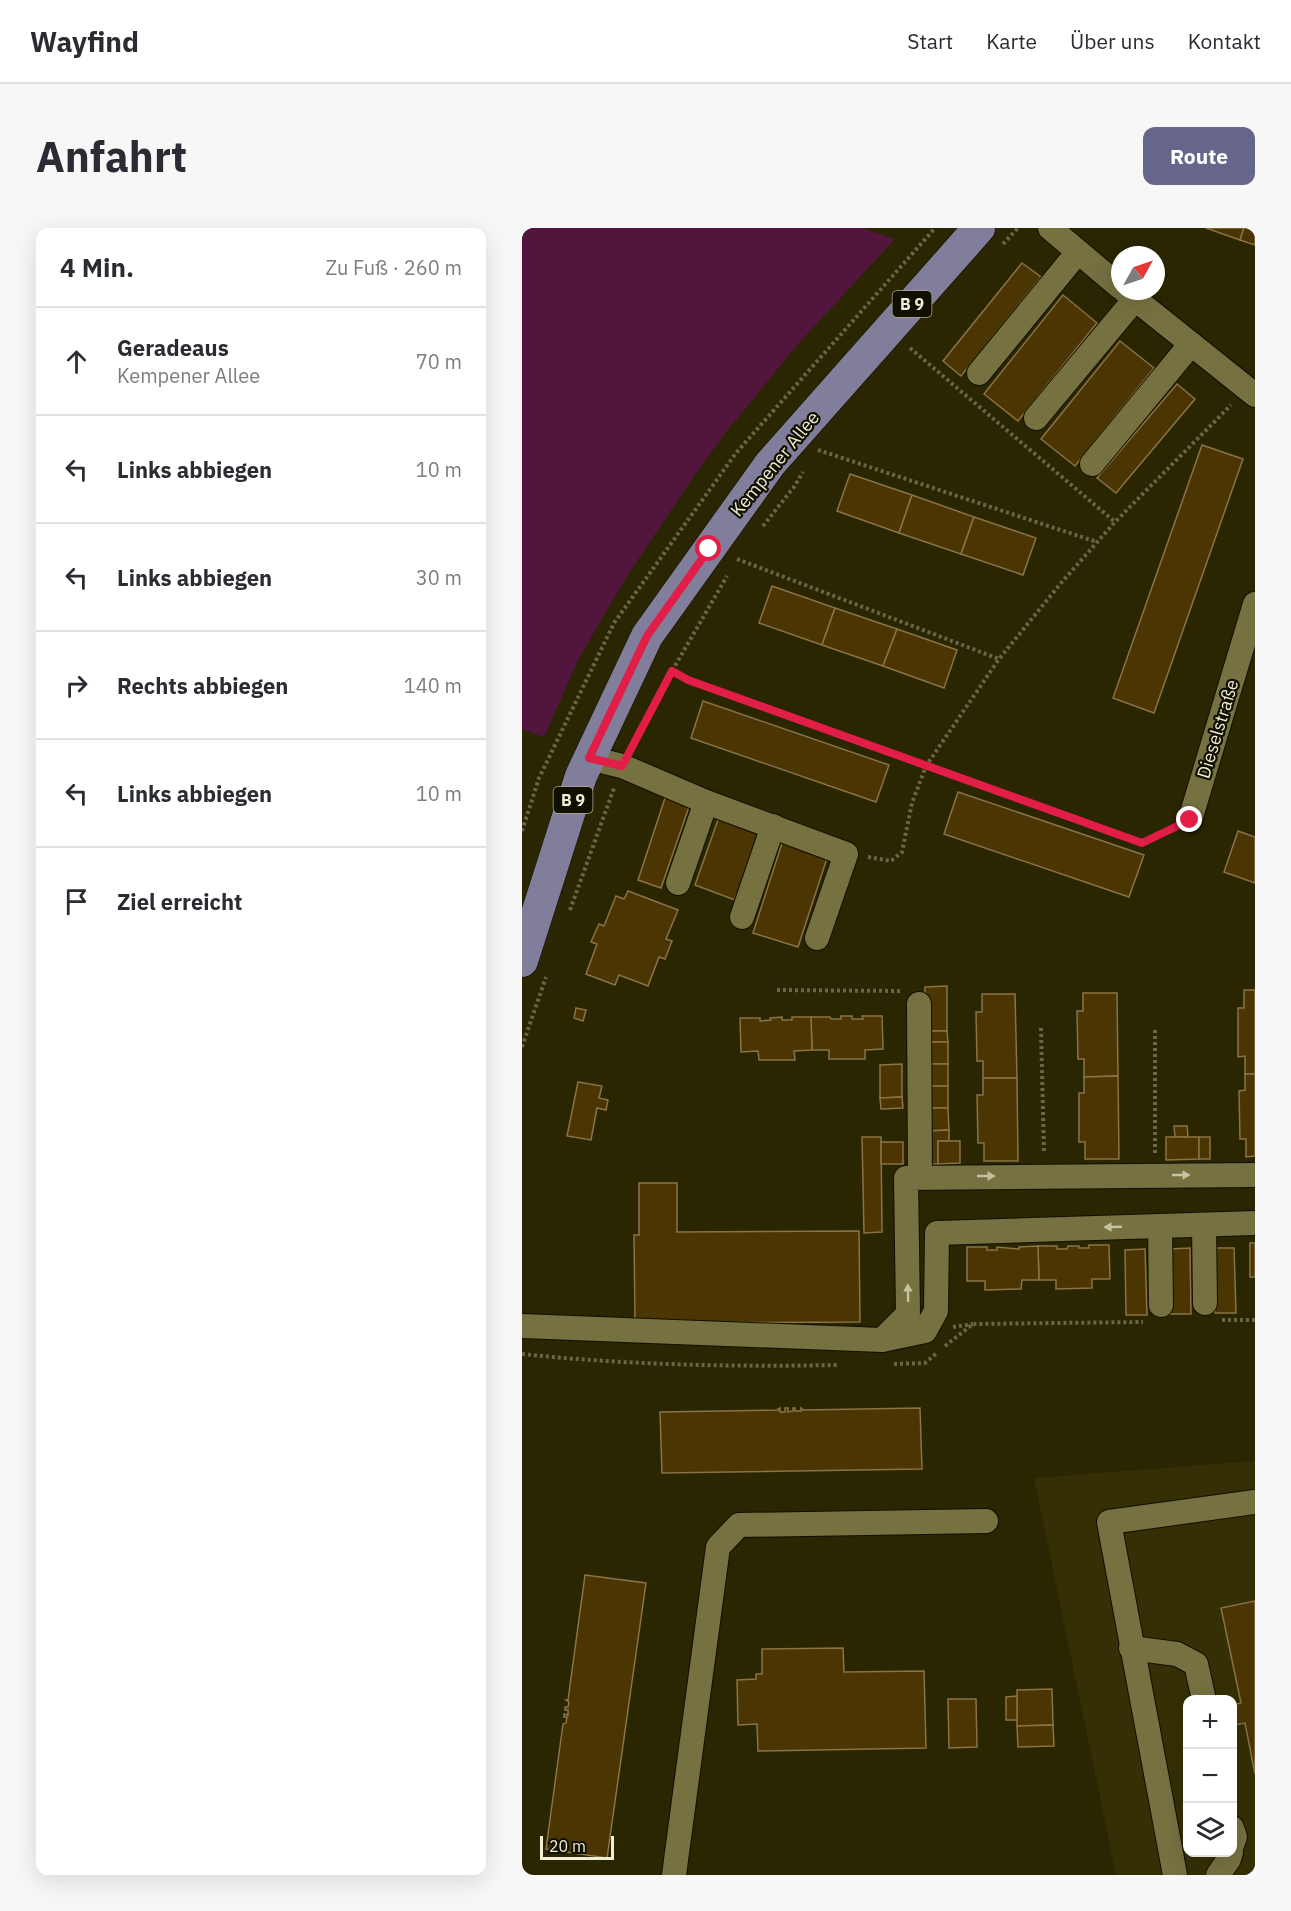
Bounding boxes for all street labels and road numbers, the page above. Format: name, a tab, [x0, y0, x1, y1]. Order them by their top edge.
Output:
road number: B 9	[892, 291, 932, 317]
street label: Kempener Allee	[725, 406, 824, 521]
street label: Dieselstraße	[1192, 676, 1244, 781]
road number: B 9	[554, 787, 592, 813]

